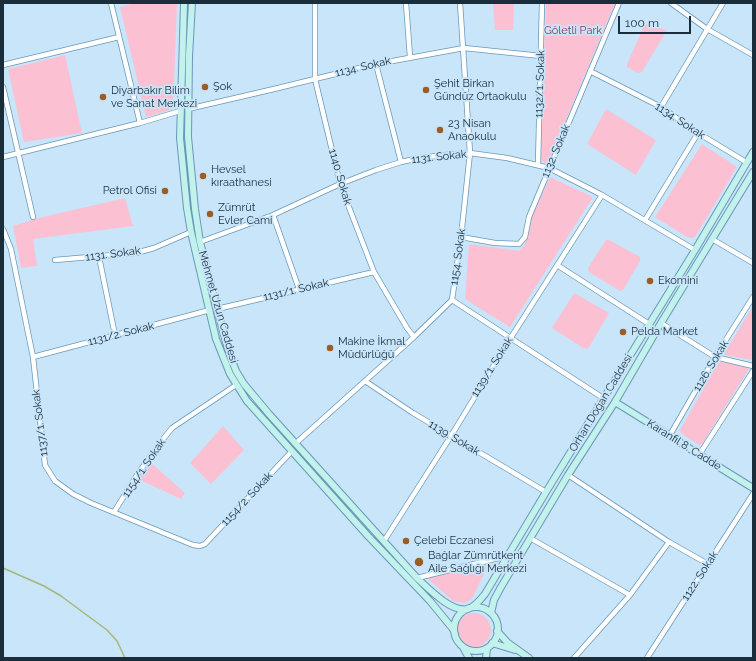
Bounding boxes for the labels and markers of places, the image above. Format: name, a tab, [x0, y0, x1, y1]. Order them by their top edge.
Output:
place label: Şehit Birkan Gündüz Ortaokulu	[434, 77, 527, 103]
place label: Şok	[213, 80, 232, 94]
marker: Şok	[200, 82, 210, 92]
place label: Diyarbakır Bilim ve Sanat Merkezi	[111, 84, 197, 110]
marker: Şehit Birkan Gündüz Ortaokulu	[421, 85, 431, 95]
marker: Diyarbakır Bilim ve Sanat Merkezi	[98, 92, 108, 102]
place label: 23 Nisan Anaokulu	[448, 117, 496, 143]
marker: 23 Nisan Anaokulu	[435, 125, 445, 135]
place label: Hevsel kıraathanesi	[211, 163, 272, 189]
marker: Hevsel kıraathanesi	[198, 171, 208, 181]
place label: Petrol Ofisi	[103, 184, 157, 198]
marker: Petrol Ofisi	[160, 186, 170, 196]
place label: Zümrüt Evler Cami	[218, 201, 273, 227]
marker: Zümrüt Evler Cami	[205, 209, 215, 219]
place label: Ekomini	[658, 274, 698, 288]
marker: Ekomini	[645, 276, 655, 286]
place label: Pelda Market	[631, 325, 698, 339]
marker: Pelda Market	[618, 327, 628, 337]
place label: Makine İkmal Müdürlüğü	[338, 335, 405, 361]
marker: Makine İkmal Müdürlüğü	[325, 343, 335, 353]
place label: Çelebi Eczanesi	[414, 534, 494, 548]
marker: Çelebi Eczanesi	[401, 536, 411, 546]
place label: Bağlar Zümrütkent Aile Sağlığı Merkezi	[428, 549, 527, 575]
marker: Bağlar Zümrütkent Aile Sağlığı Merkezi	[413, 556, 425, 568]

